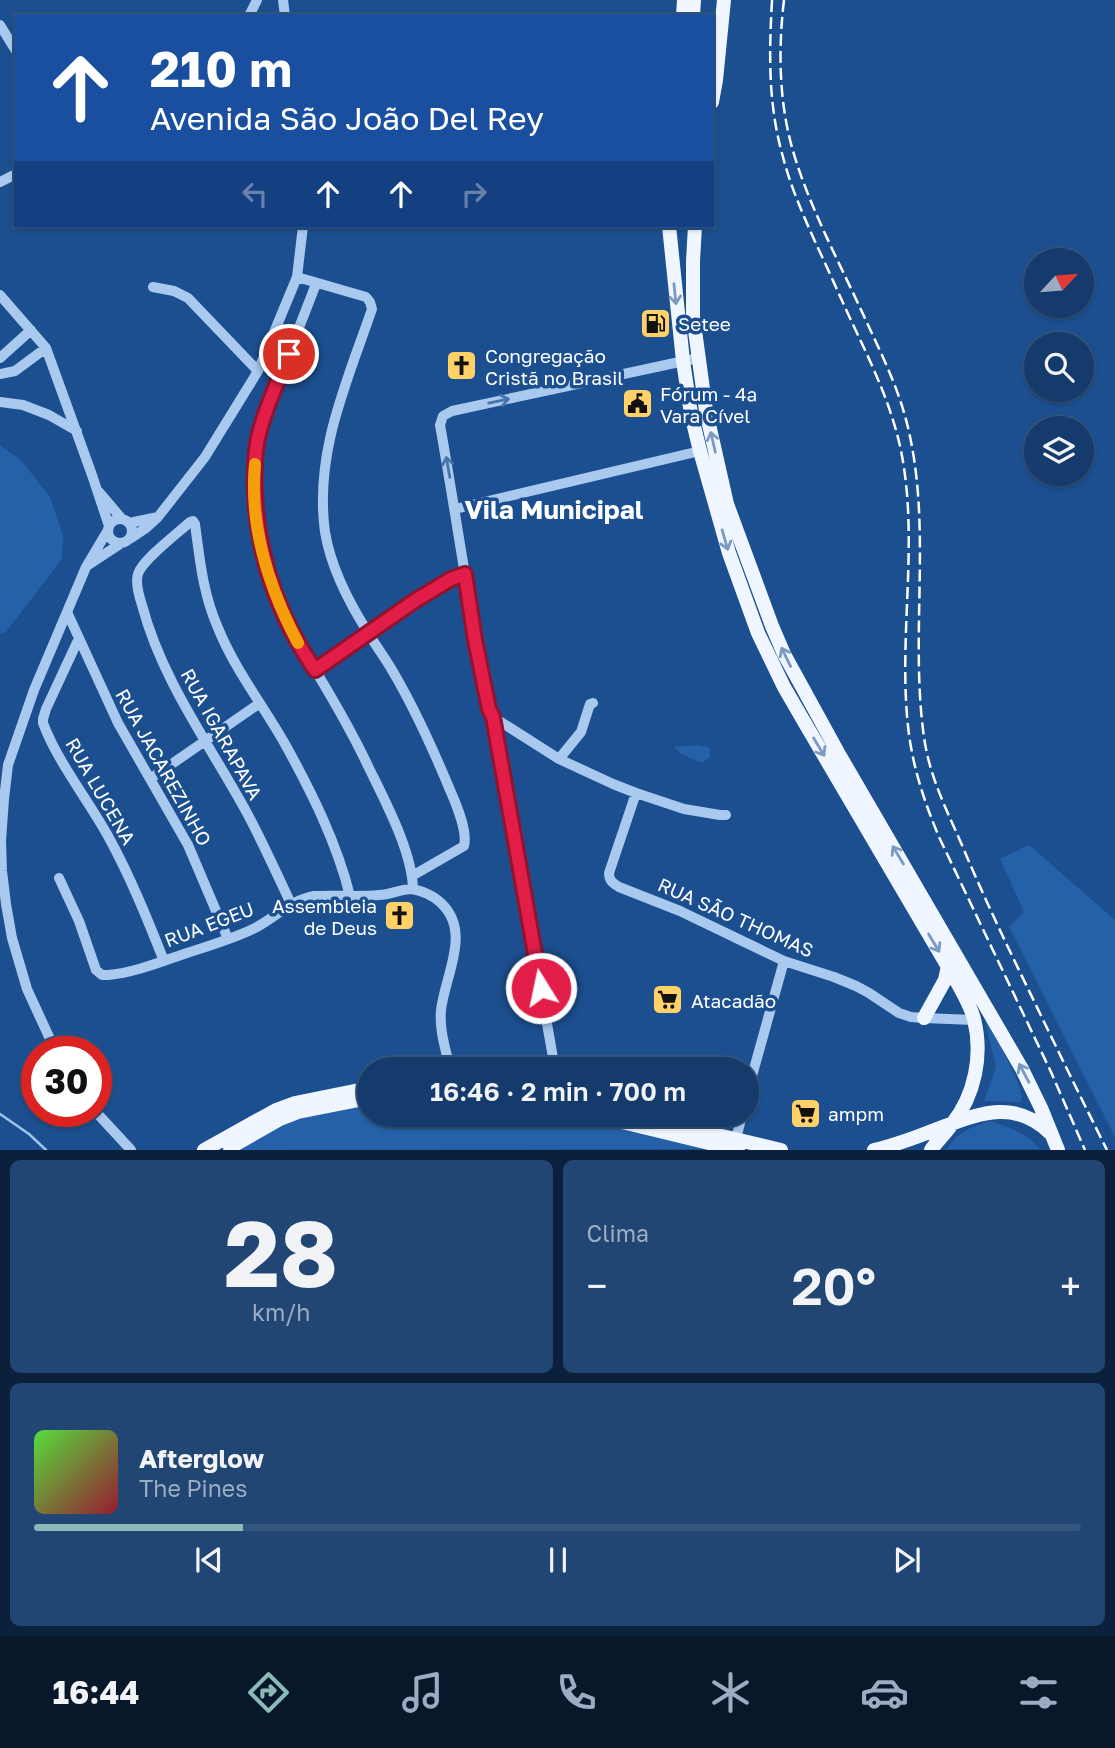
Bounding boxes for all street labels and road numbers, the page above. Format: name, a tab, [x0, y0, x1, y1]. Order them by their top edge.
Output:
street label: RUA IGARAPAVA	[176, 664, 268, 804]
street label: RUA JACAREZINHO	[111, 684, 217, 850]
street label: RUA LUCENA	[61, 734, 141, 849]
street label: RUA SÃO THOMAS	[655, 872, 817, 962]
street label: RUA EGEU	[161, 896, 257, 952]

